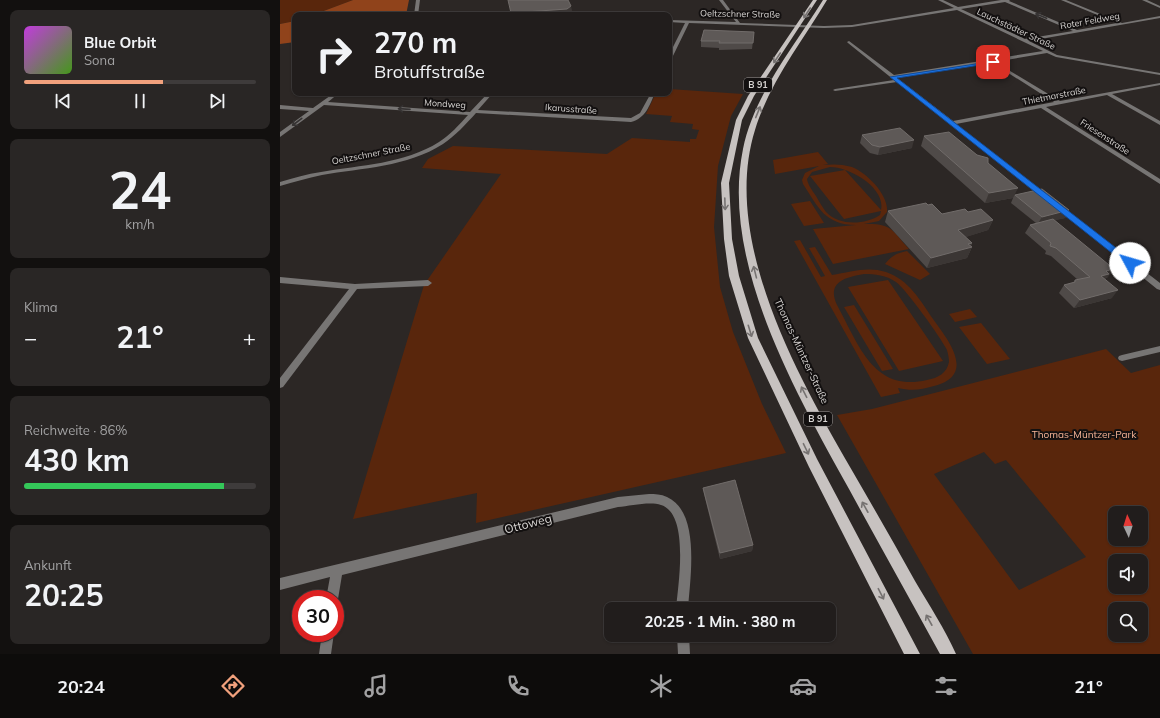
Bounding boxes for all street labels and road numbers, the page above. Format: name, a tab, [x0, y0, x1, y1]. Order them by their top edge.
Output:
street label: Lauchstädter Straße	[975, 6, 1057, 52]
street label: Oeltzschner Straße	[700, 7, 780, 20]
street label: Roter Feldweg	[1059, 10, 1121, 31]
road number: B 91	[744, 78, 772, 92]
street label: Thietmarstraße	[1021, 84, 1087, 107]
street label: Mondweg	[424, 97, 466, 110]
street label: Ikarusstraße	[545, 101, 597, 116]
street label: Friesenstraße	[1078, 117, 1132, 157]
street label: Oeltzschner Straße	[331, 140, 411, 167]
street label: Thomas-Müntzer-Straße	[771, 297, 832, 406]
road number: B 91	[804, 412, 832, 426]
street label: Ottoweg	[503, 510, 553, 537]

